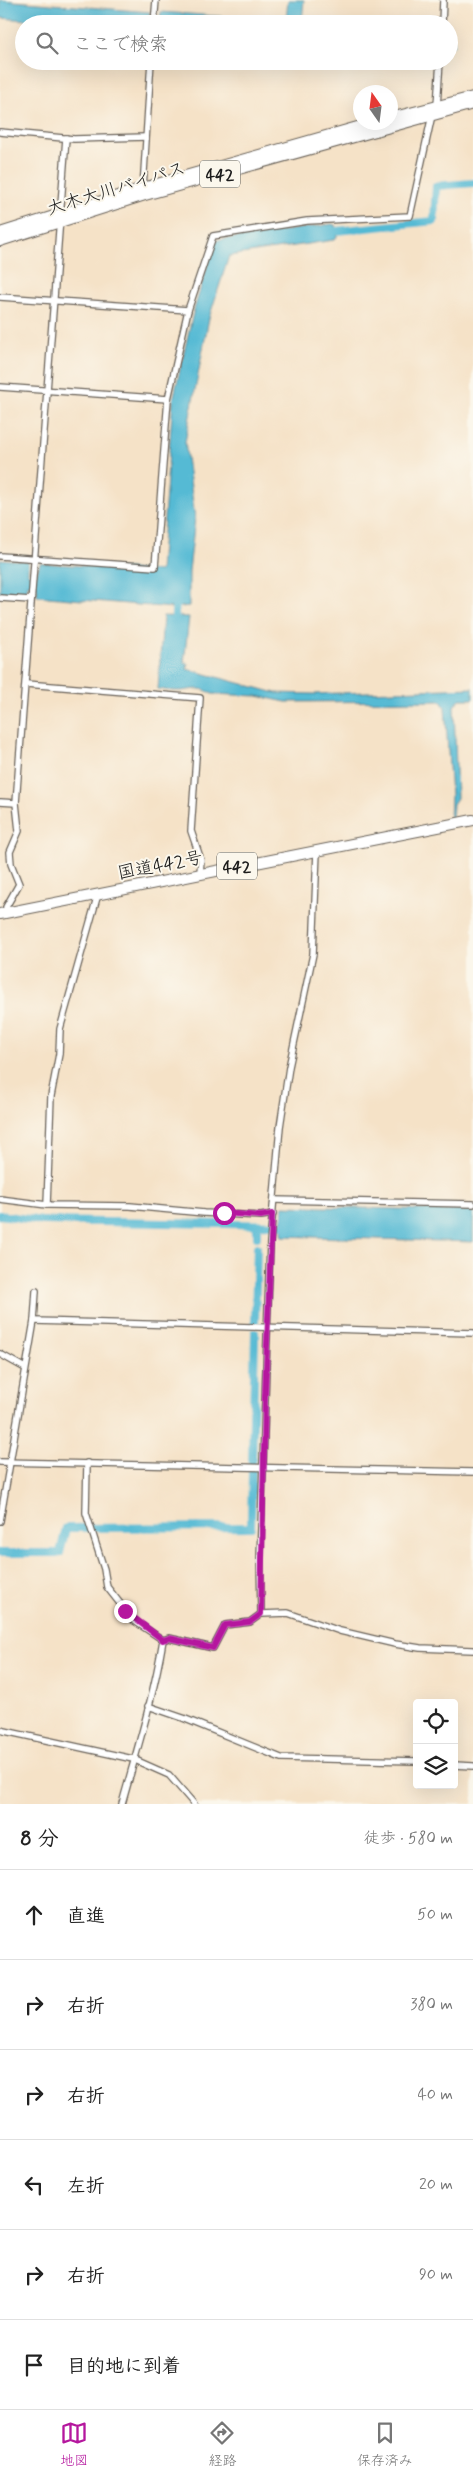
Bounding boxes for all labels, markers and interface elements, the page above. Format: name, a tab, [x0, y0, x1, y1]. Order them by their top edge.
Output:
search box	[15, 15, 458, 70]
icon: search	[33, 29, 61, 57]
text: ここで検索	[73, 32, 168, 57]
north arrow	[353, 85, 398, 130]
street label: 大木大川バイパス	[44, 156, 188, 221]
road number: 442	[200, 160, 240, 188]
street label: 国道442号	[116, 846, 205, 886]
road number: 442	[217, 852, 257, 879]
route start	[213, 1202, 236, 1225]
route end	[114, 1600, 137, 1623]
map controls	[413, 1699, 458, 1789]
button: locate	[413, 1699, 458, 1744]
button: layers	[413, 1744, 458, 1789]
text: 8 分	[20, 1825, 59, 1853]
text: 徒歩 · 580 m	[364, 1828, 453, 1849]
icon: ahead	[20, 1901, 48, 1929]
text: 直進	[67, 1904, 105, 1929]
text: 50 m	[417, 1904, 453, 1925]
icon: right	[20, 1991, 48, 2019]
text: 右折	[67, 1994, 105, 2019]
text: 380 m	[410, 1994, 453, 2015]
icon: right	[20, 2081, 48, 2109]
text: 右折	[67, 2084, 105, 2109]
text: 40 m	[417, 2084, 453, 2105]
icon: left	[20, 2171, 48, 2199]
text: 左折	[67, 2174, 105, 2199]
text: 20 m	[419, 2174, 453, 2195]
icon: right	[20, 2261, 48, 2289]
text: 右折	[67, 2264, 105, 2289]
text: 90 m	[419, 2264, 453, 2285]
icon: arrive	[20, 2351, 48, 2379]
text: 目的地に到着	[67, 2354, 181, 2379]
tab: 地図	[60, 2419, 88, 2470]
tab: 経路	[208, 2419, 236, 2470]
tab: 保存済み	[357, 2419, 413, 2470]

